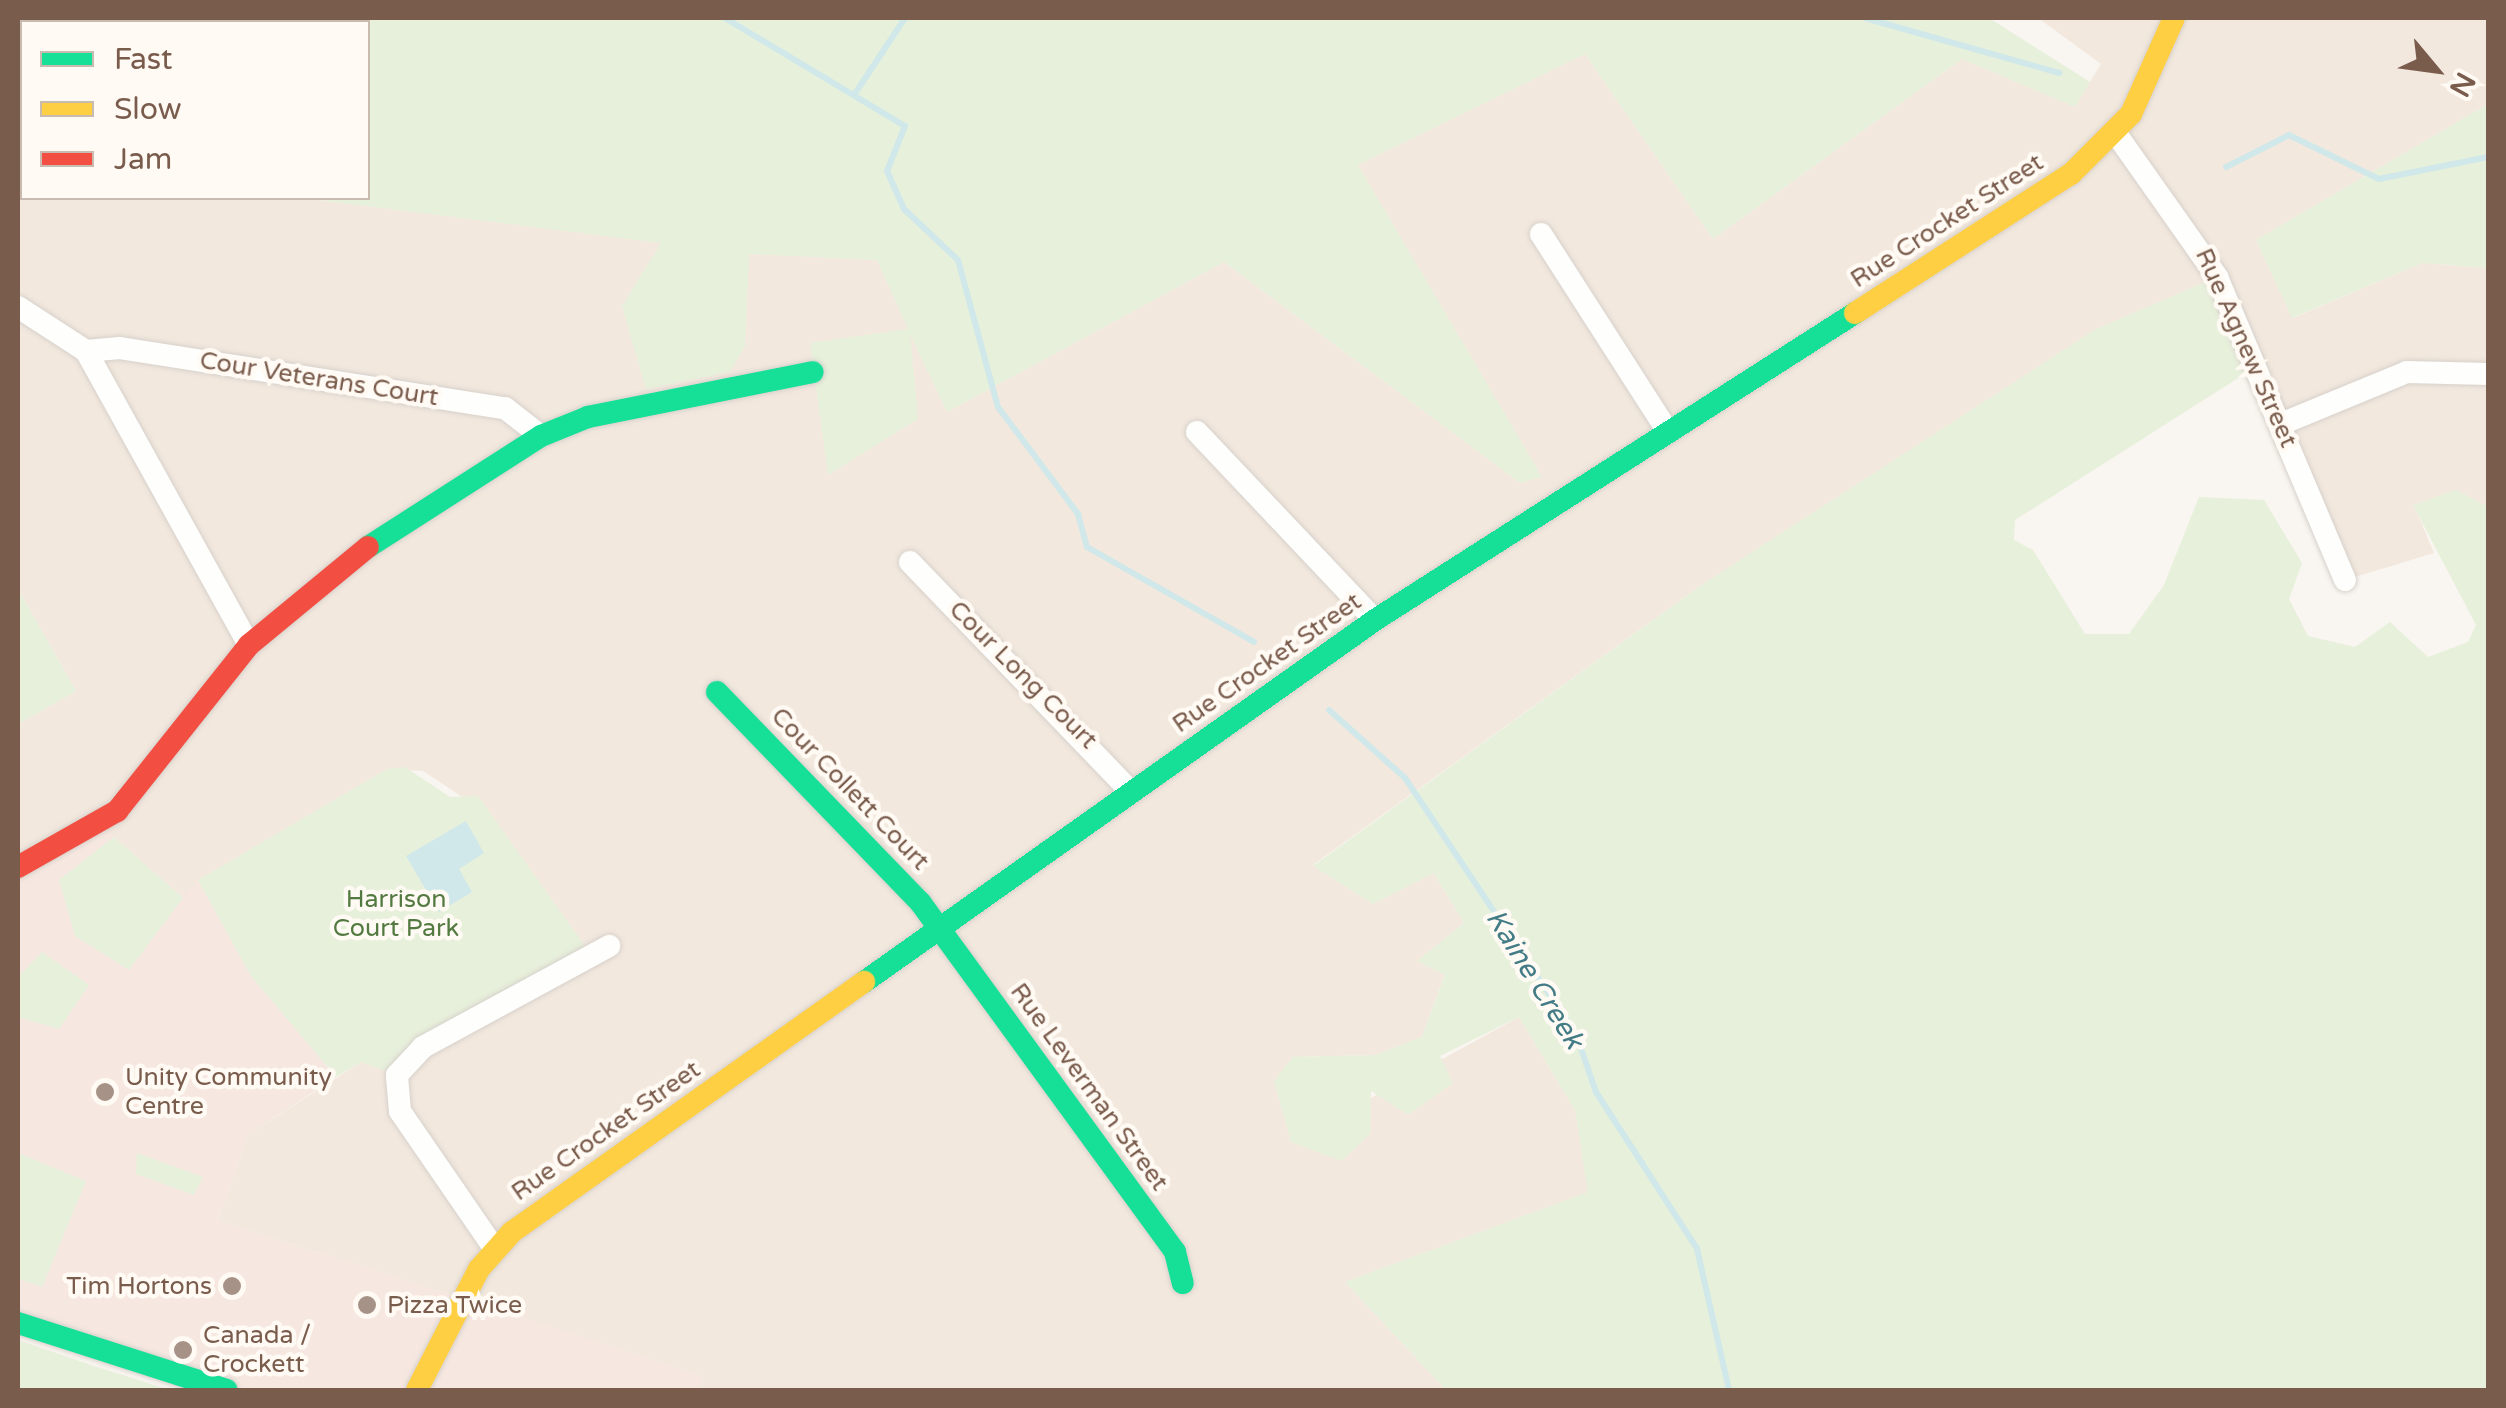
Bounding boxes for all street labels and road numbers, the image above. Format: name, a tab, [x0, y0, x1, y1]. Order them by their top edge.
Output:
street label: Rue Crocket Street	[1845, 148, 2049, 294]
street label: Rue Agnew Street	[2189, 244, 2303, 452]
street label: Cour Veterans Court	[198, 345, 440, 413]
street label: Rue Crocket Street	[1167, 587, 1367, 739]
street label: Cour Long Court	[943, 595, 1103, 755]
street label: Cour Collett Court	[765, 701, 935, 877]
street label: Rue Leverman Street	[1004, 977, 1174, 1197]
street label: Rue Crocket Street	[506, 1055, 706, 1207]

